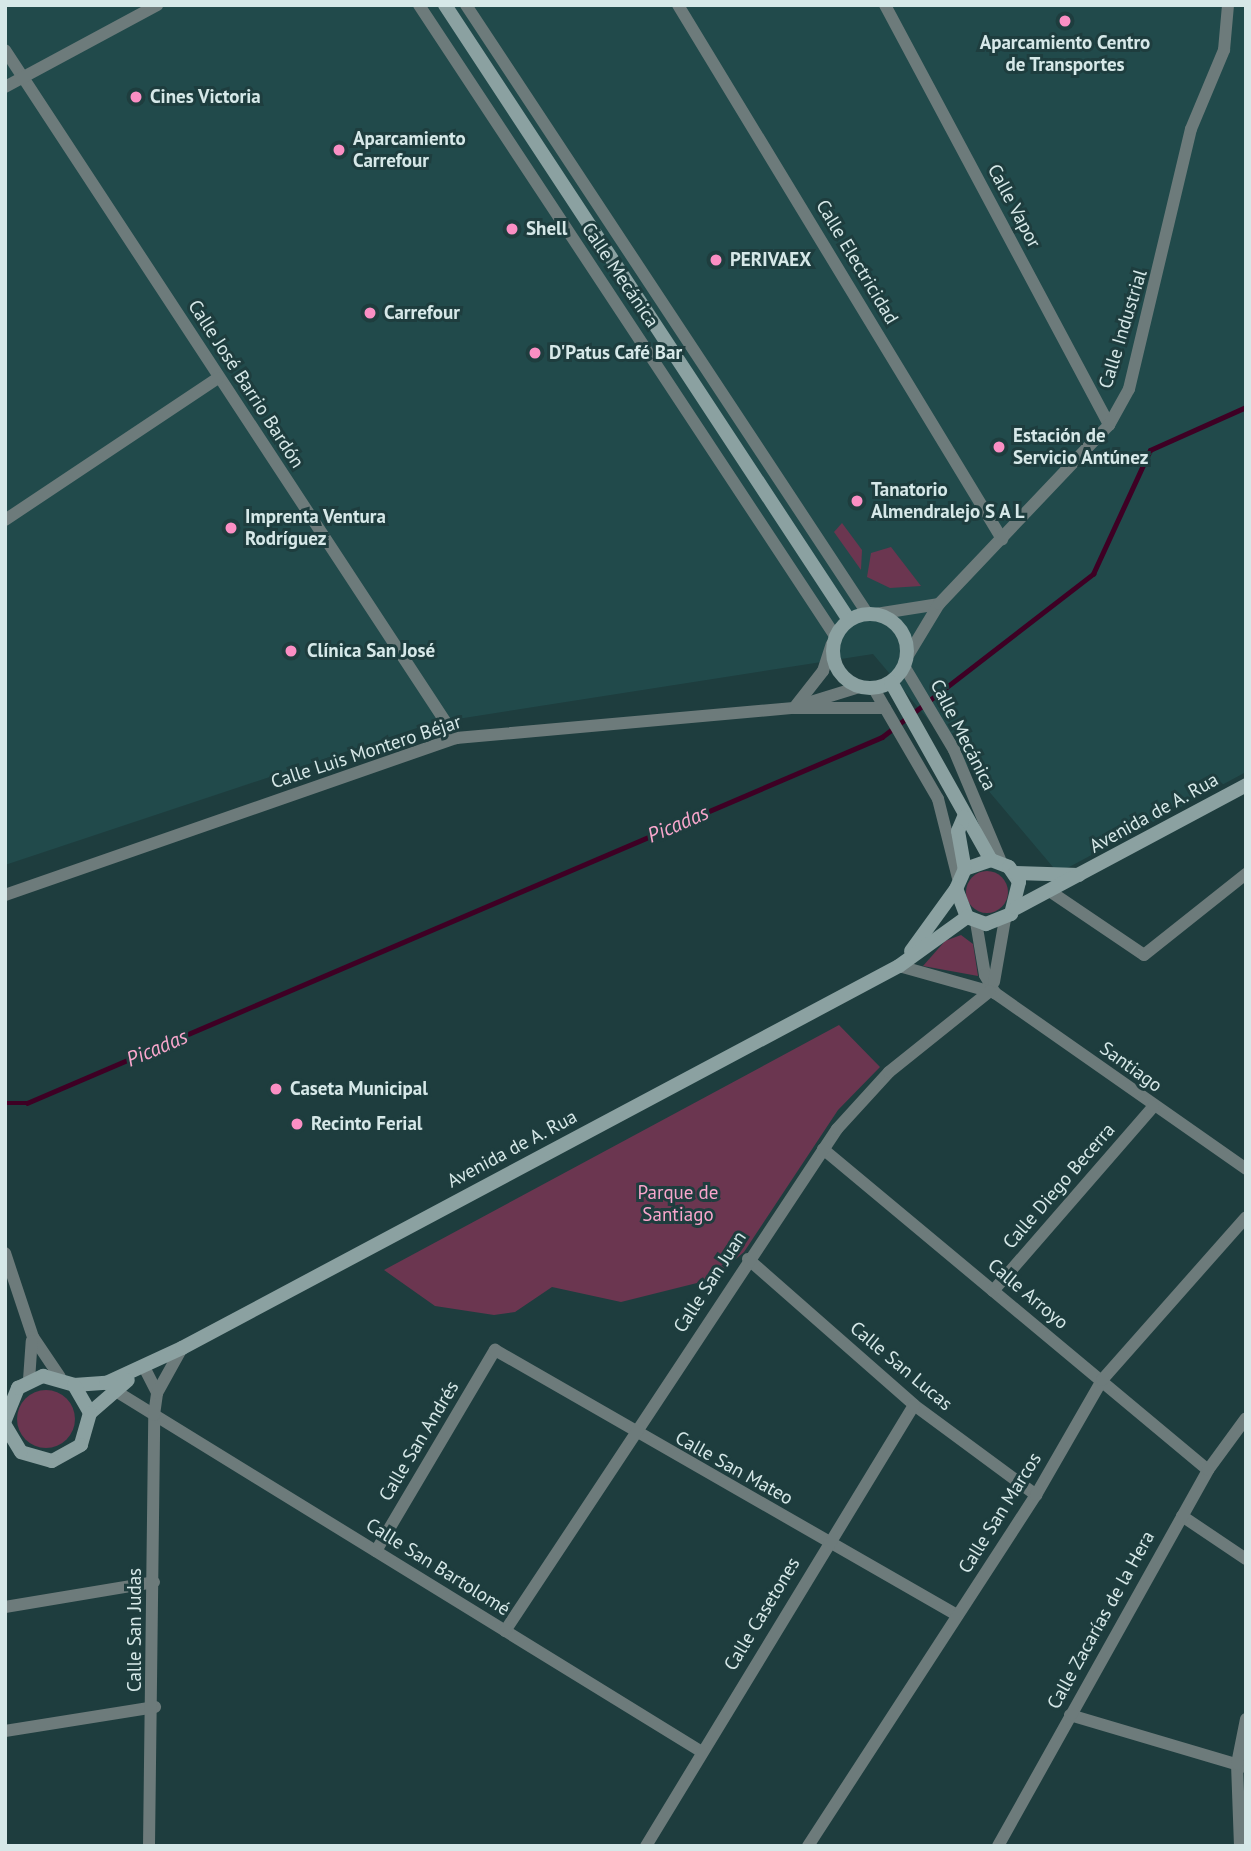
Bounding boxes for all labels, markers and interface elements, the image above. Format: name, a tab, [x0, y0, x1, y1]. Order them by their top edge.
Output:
marker: Aparcamiento Centro de Transportes	[1057, 13, 1073, 29]
place label: Aparcamiento Centro de Transportes	[980, 32, 1150, 76]
place label: Cines Victoria	[150, 86, 261, 108]
marker: Cines Victoria	[128, 89, 144, 105]
place label: Aparcamiento Carrefour	[353, 128, 466, 172]
marker: Aparcamiento Carrefour	[331, 142, 347, 158]
street label: Calle Vapor	[982, 160, 1046, 252]
street label: Calle Electricidad	[811, 196, 903, 328]
place label: Shell	[526, 218, 567, 240]
street label: Calle Mecánica	[577, 218, 663, 332]
marker: Shell	[504, 221, 520, 237]
place label: PERIVAEX	[730, 249, 811, 271]
marker: PERIVAEX	[708, 252, 724, 268]
street label: Calle Industrial	[1094, 267, 1152, 391]
street label: Calle José Barrio Bardón	[183, 296, 309, 472]
place label: Carrefour	[384, 302, 460, 324]
marker: Carrefour	[362, 305, 378, 321]
place label: D'Patus Café Bar	[549, 342, 682, 364]
marker: D'Patus Café Bar	[527, 345, 543, 361]
place label: Estación de Servicio Antúnez	[1013, 425, 1149, 469]
marker: Estación de Servicio Antúnez	[991, 439, 1007, 455]
place label: Tanatorio Almendralejo S A L	[871, 479, 1026, 523]
marker: Tanatorio Almendralejo S A L	[849, 493, 865, 509]
place label: Imprenta Ventura Rodríguez	[245, 506, 386, 550]
marker: Imprenta Ventura Rodríguez	[223, 520, 239, 536]
place label: Clínica San José	[307, 640, 435, 662]
marker: Clínica San José	[281, 641, 301, 661]
street label: Calle Mecánica	[925, 676, 1001, 794]
street label: Calle Luis Montero Béjar	[268, 710, 464, 794]
street label: Avenida de A. Rua	[1085, 768, 1223, 858]
water label: Picadas	[643, 800, 713, 848]
water label: Picadas	[122, 1024, 192, 1072]
street label: Santiago	[1095, 1037, 1167, 1097]
place label: Caseta Municipal	[290, 1078, 428, 1100]
marker: Caseta Municipal	[268, 1081, 284, 1097]
street label: Avenida de A. Rua	[442, 1105, 582, 1193]
place label: Recinto Ferial	[311, 1113, 422, 1135]
marker: Recinto Ferial	[289, 1116, 305, 1132]
street label: Calle Diego Becerra	[998, 1119, 1120, 1253]
park label: Parque de Santiago	[638, 1182, 718, 1226]
street label: Calle San Juan	[669, 1227, 751, 1337]
street label: Calle Arroyo	[983, 1254, 1073, 1334]
street label: Calle San Lucas	[845, 1317, 957, 1415]
street label: Calle San Andrés	[374, 1377, 464, 1505]
street label: Calle San Mateo	[671, 1426, 797, 1510]
street label: Calle San Marcos	[954, 1448, 1046, 1578]
street label: Calle San Bartolomé	[362, 1513, 514, 1621]
street label: Calle Zacarías de la Hera	[1042, 1527, 1160, 1713]
street label: Calle Casetones	[719, 1553, 805, 1675]
street label: Calle San Judas	[124, 1568, 146, 1692]

